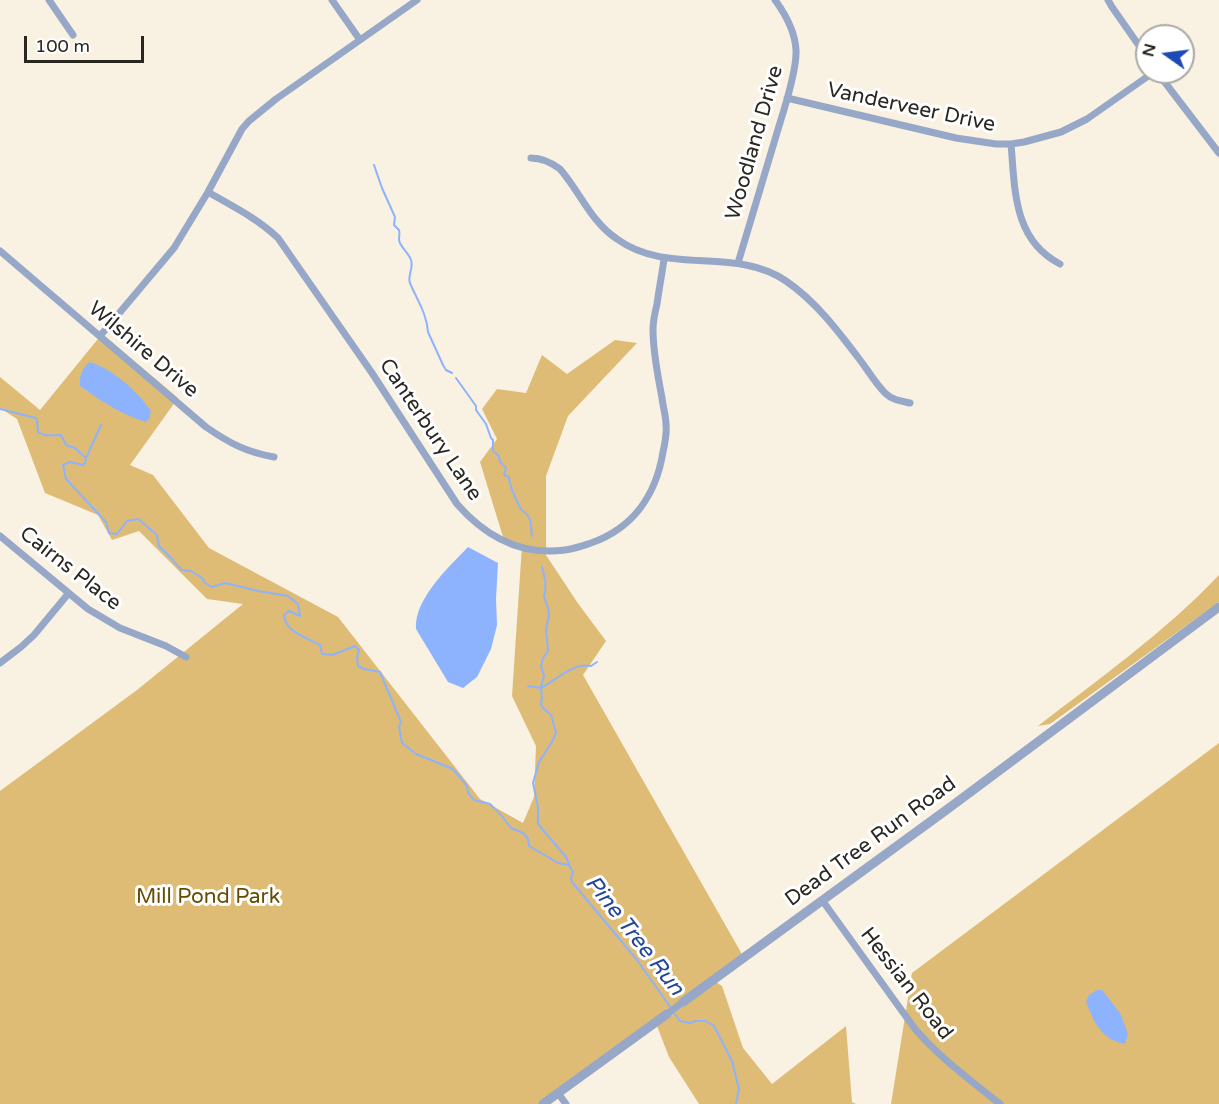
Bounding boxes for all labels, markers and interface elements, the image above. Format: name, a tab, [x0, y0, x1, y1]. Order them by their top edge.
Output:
scale bar	[27, 24, 147, 62]
north arrow	[1135, 24, 1195, 84]
text: 100 m	[35, 35, 90, 57]
text: N	[1138, 41, 1161, 59]
street label: Woodland Drive	[721, 63, 789, 223]
street label: Vanderveer Drive	[825, 78, 997, 138]
street label: Wilshire Drive	[83, 297, 203, 403]
street label: Canterbury Lane	[373, 354, 487, 506]
street label: Cairns Place	[14, 522, 126, 616]
street label: Dead Tree Run Road	[781, 772, 961, 912]
water label: Pine Tree Run	[579, 871, 689, 1001]
park label: Mill Pond Park	[136, 884, 280, 910]
street label: Hessian Road	[854, 923, 958, 1045]

